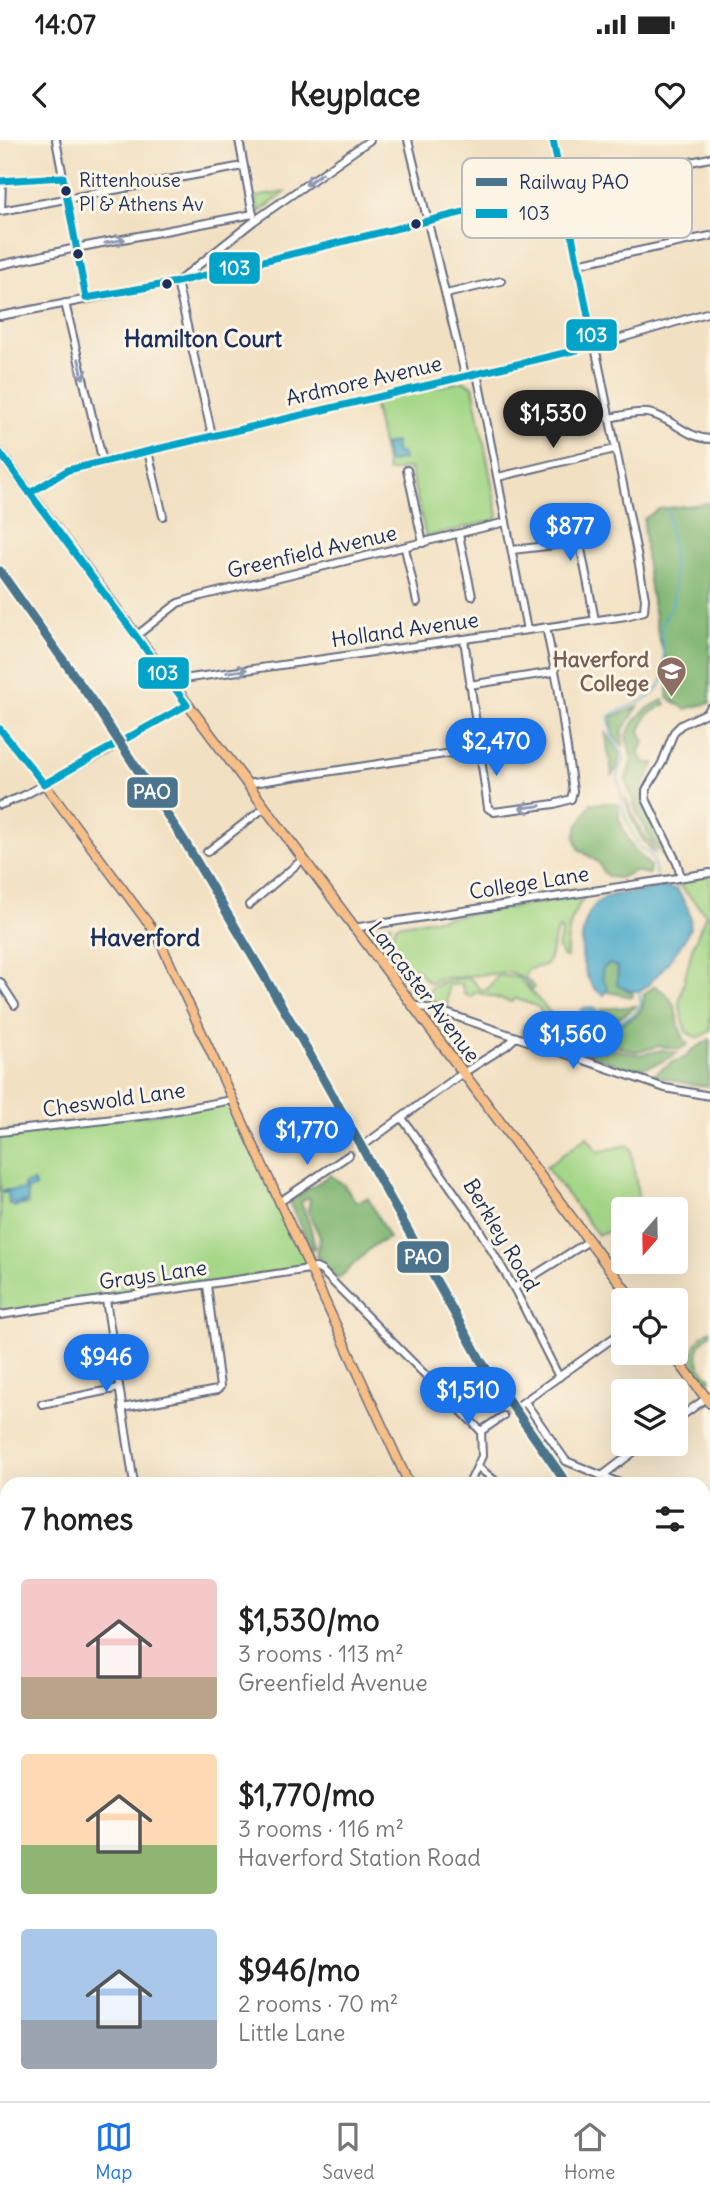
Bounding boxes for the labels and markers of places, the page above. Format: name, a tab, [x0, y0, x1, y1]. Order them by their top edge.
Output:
place label: Rittenhouse Pl & Athens Av	[79, 168, 203, 216]
marker: Rittenhouse Pl & Athens Av	[59, 184, 73, 198]
unlabelled marker	[409, 217, 423, 231]
unlabelled marker	[71, 247, 85, 261]
unlabelled marker	[160, 277, 174, 291]
pin: $1,530	[496, 390, 610, 450]
pin: $877	[529, 504, 611, 563]
place label: Haverford College	[553, 646, 650, 697]
school or university icon: Haverford College	[655, 655, 689, 699]
pin: $2,470	[439, 718, 553, 778]
pin: $1,560	[516, 1012, 630, 1071]
pin: $1,770	[250, 1108, 364, 1167]
pin: $946	[65, 1334, 147, 1394]
pin: $1,510	[411, 1368, 525, 1427]

